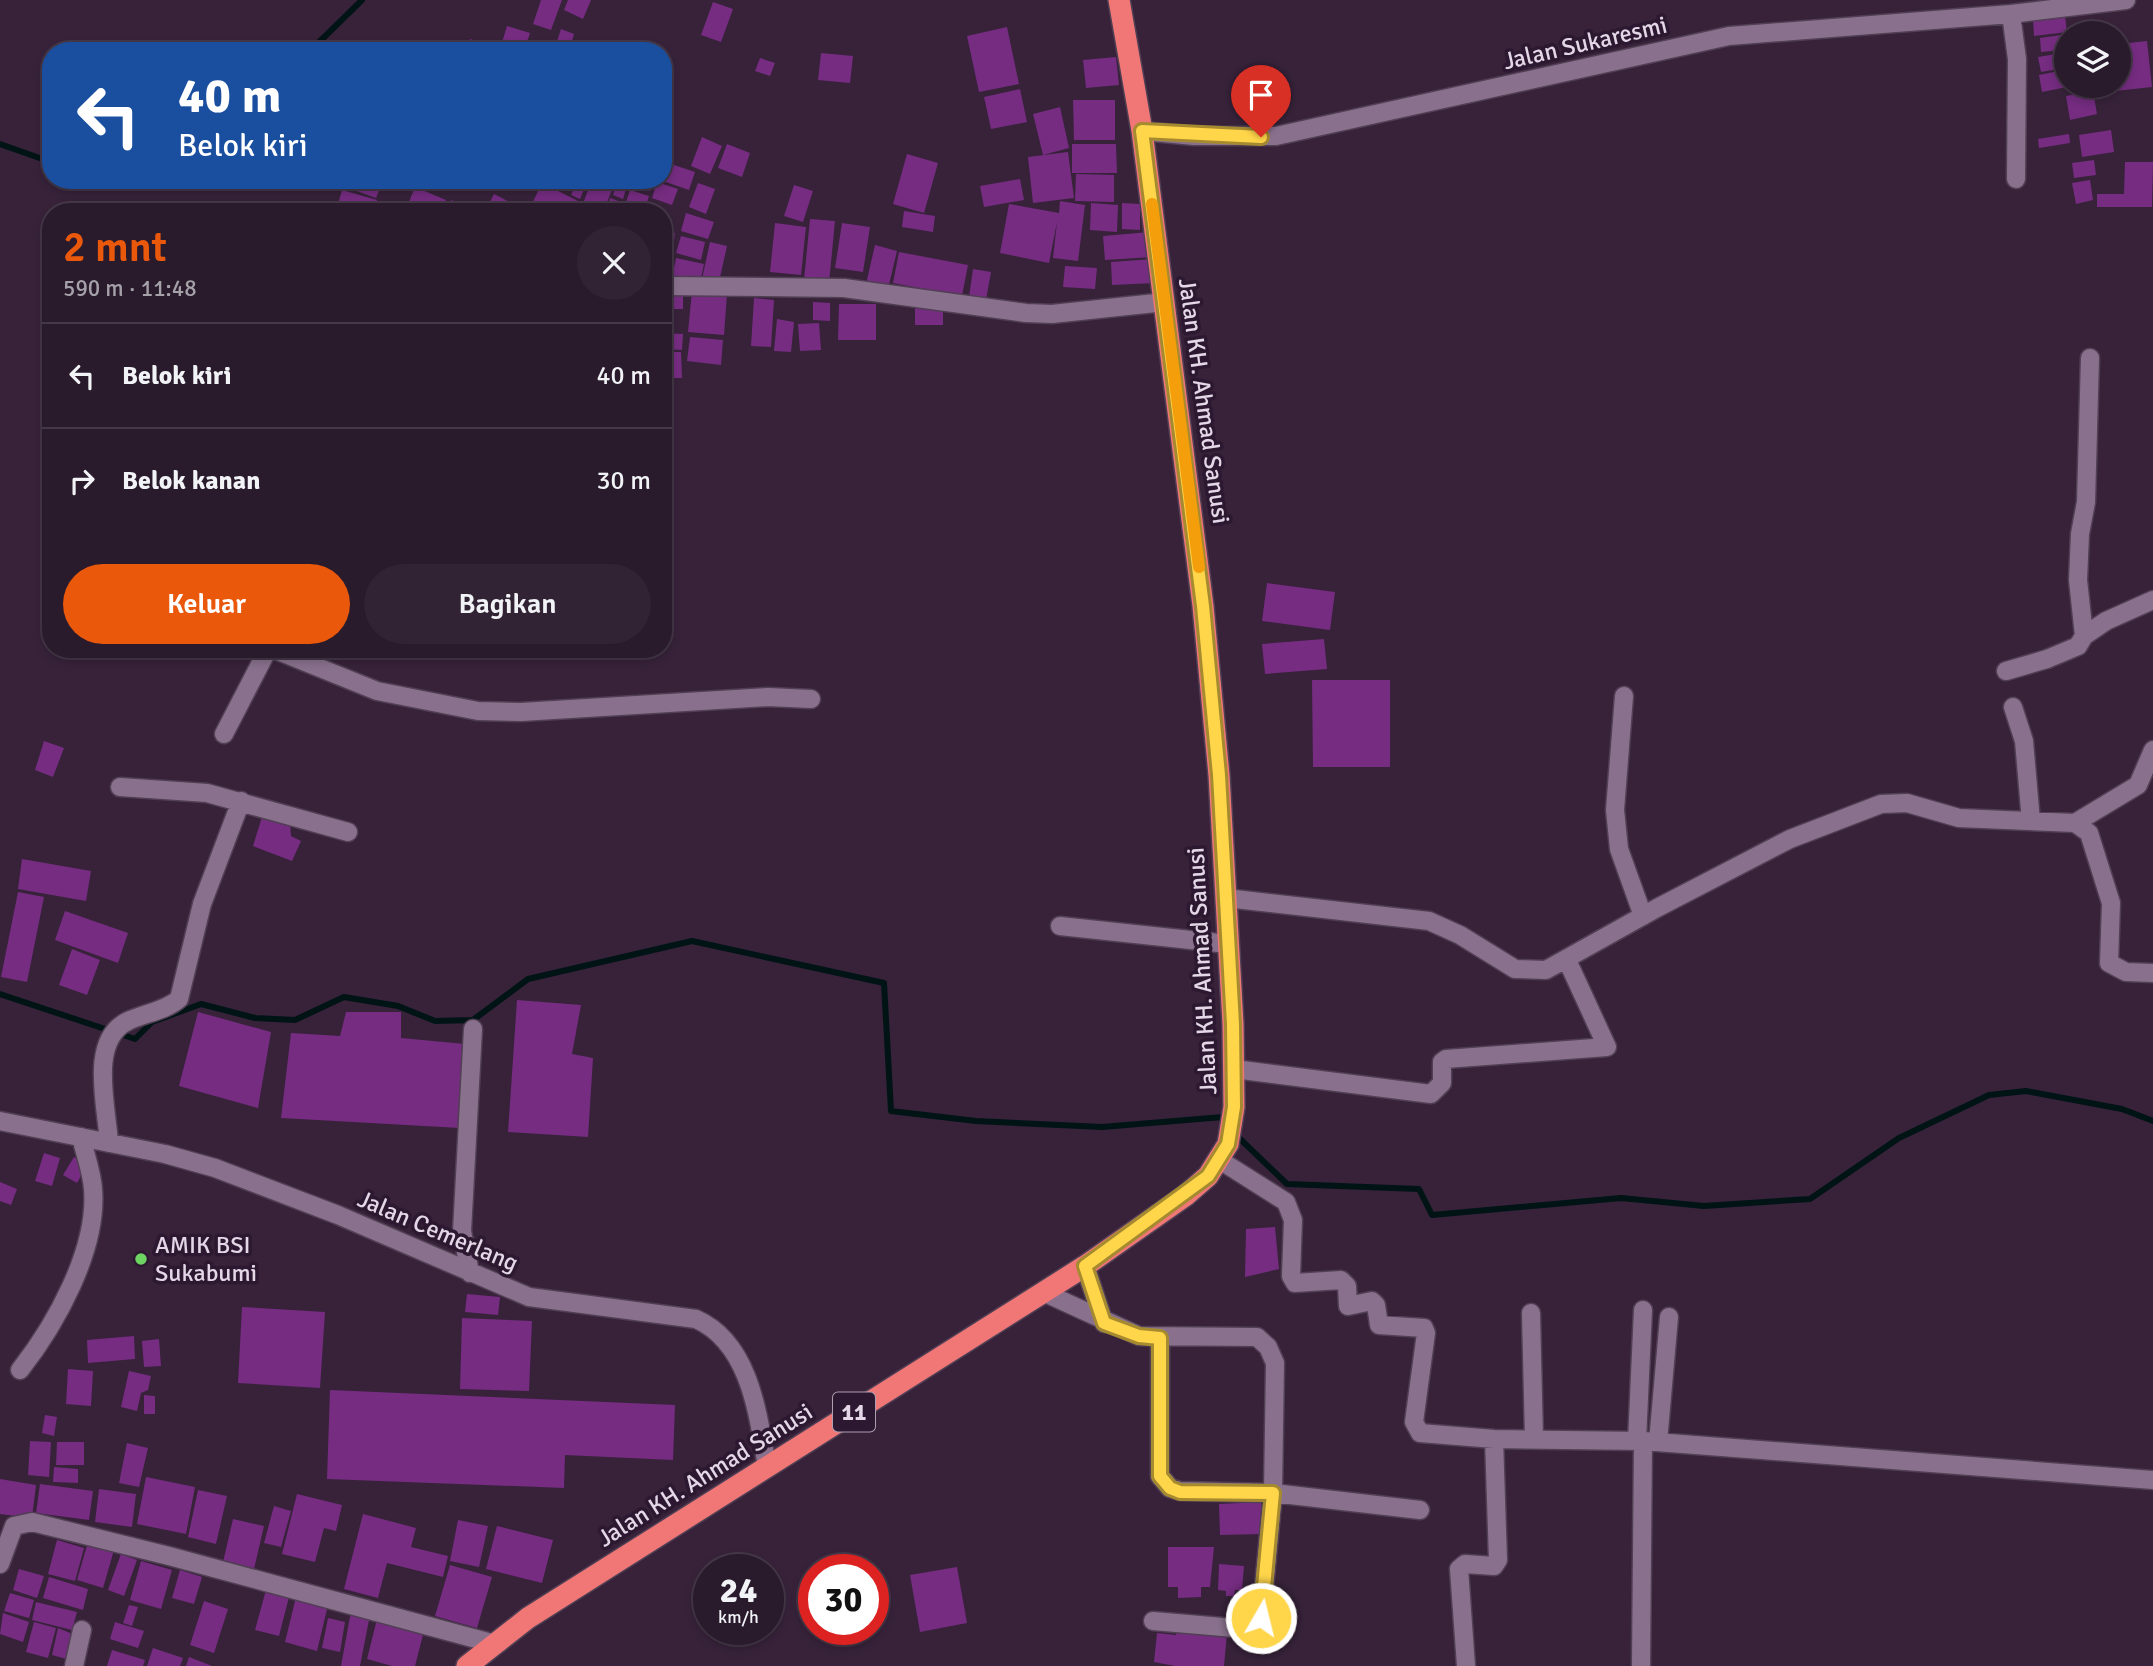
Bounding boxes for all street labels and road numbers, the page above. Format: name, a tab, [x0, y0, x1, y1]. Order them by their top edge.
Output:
street label: Jalan Sukaresmi	[1500, 10, 1670, 76]
street label: Jalan KH. Ahmad Sanusi	[1172, 276, 1236, 526]
street label: Jalan KH. Ahmad Sanusi	[1181, 847, 1223, 1095]
street label: Jalan Cemerlang	[353, 1184, 523, 1278]
road number: 11	[833, 1392, 875, 1432]
street label: Jalan KH. Ahmad Sanusi	[592, 1397, 818, 1553]

